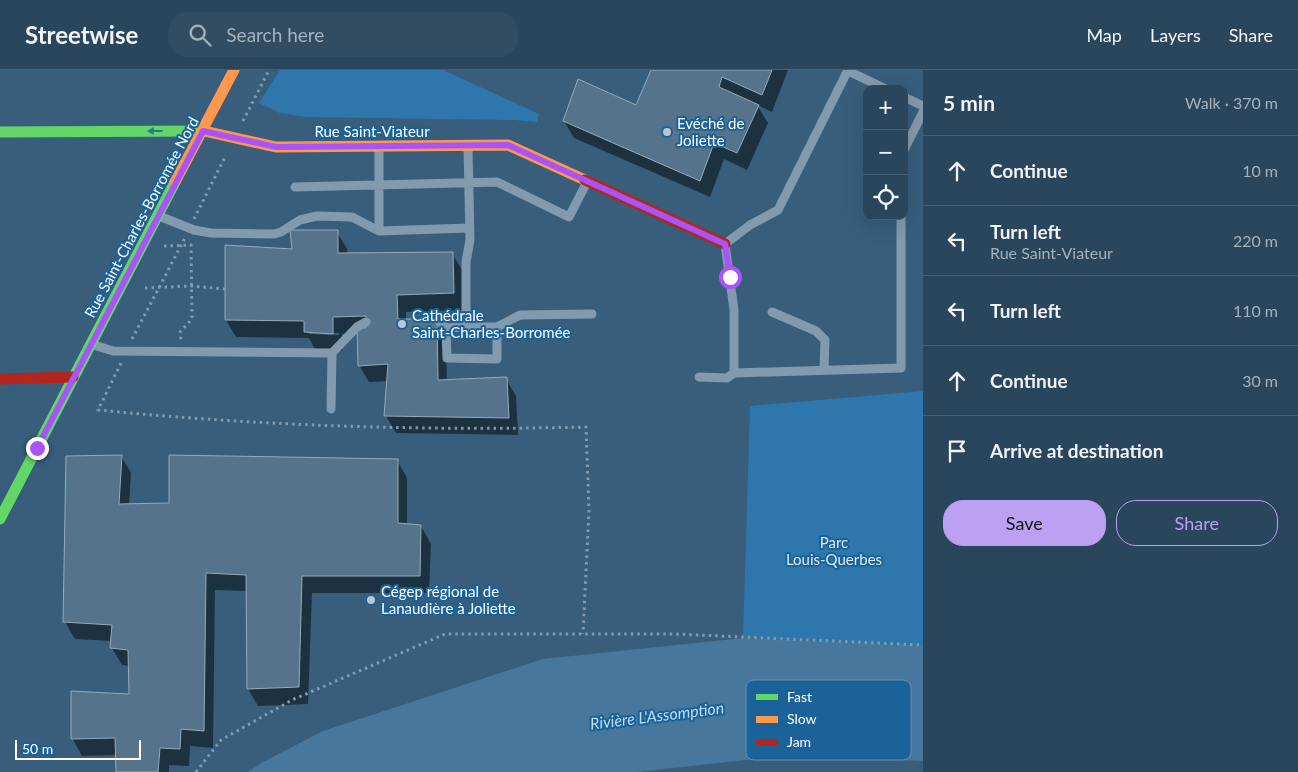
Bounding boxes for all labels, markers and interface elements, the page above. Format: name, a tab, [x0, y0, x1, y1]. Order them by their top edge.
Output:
search box	[168, 12, 518, 57]
text: Streetwise	[25, 20, 138, 49]
icon: search	[186, 21, 214, 49]
text: Search here	[226, 23, 324, 46]
text: Map	[1086, 24, 1122, 46]
text: Layers	[1150, 24, 1201, 46]
text: Share	[1229, 24, 1273, 46]
map controls	[863, 85, 908, 220]
button: +	[863, 85, 908, 130]
text: 5 min	[943, 90, 995, 115]
text: Walk · 370 m	[1185, 93, 1278, 112]
street label: Rue Saint-Charles-Borromée Nord	[80, 113, 202, 321]
place label: Evéché de Joliette	[677, 114, 744, 149]
street label: Rue Saint-Viateur	[314, 122, 430, 140]
marker: Evéché de Joliette	[661, 126, 673, 138]
one-way arrow	[146, 128, 162, 136]
button: −	[863, 130, 908, 175]
icon: ahead	[943, 157, 971, 185]
text: Continue	[990, 159, 1068, 182]
text: 10 m	[1242, 161, 1278, 180]
button: locate	[863, 175, 908, 220]
text: Turn left	[990, 220, 1061, 243]
icon: left	[943, 227, 971, 255]
text: 220 m	[1233, 231, 1278, 250]
text: Rue Saint-Viateur	[990, 243, 1113, 262]
route start	[719, 266, 742, 289]
icon: left	[943, 297, 971, 325]
text: Turn left	[990, 299, 1061, 322]
text: 110 m	[1233, 301, 1278, 320]
place label: Cathédrale Saint-Charles-Borromée	[412, 306, 571, 341]
marker: Cathédrale Saint-Charles-Borromée	[396, 318, 408, 330]
icon: ahead	[943, 367, 971, 395]
text: Continue	[990, 369, 1068, 392]
text: 30 m	[1242, 371, 1278, 390]
route end	[26, 437, 49, 460]
icon: arrive	[943, 437, 971, 465]
text: Arrive at destination	[990, 439, 1163, 462]
button: Save	[943, 500, 1106, 546]
button: Share	[1116, 500, 1278, 546]
park label: Parc Louis-Querbes	[786, 533, 882, 568]
place label: Cégep régional de Lanaudière à Joliette	[381, 582, 516, 617]
marker: Cégep régional de Lanaudière à Joliette	[365, 594, 377, 606]
legend	[746, 680, 911, 760]
text: Fast	[787, 688, 812, 705]
water label: Rivière L'Assomption	[589, 697, 725, 733]
text: Slow	[787, 710, 817, 727]
text: Jam	[787, 733, 811, 750]
scale bar	[15, 737, 141, 760]
text: 50 m	[22, 740, 53, 757]

